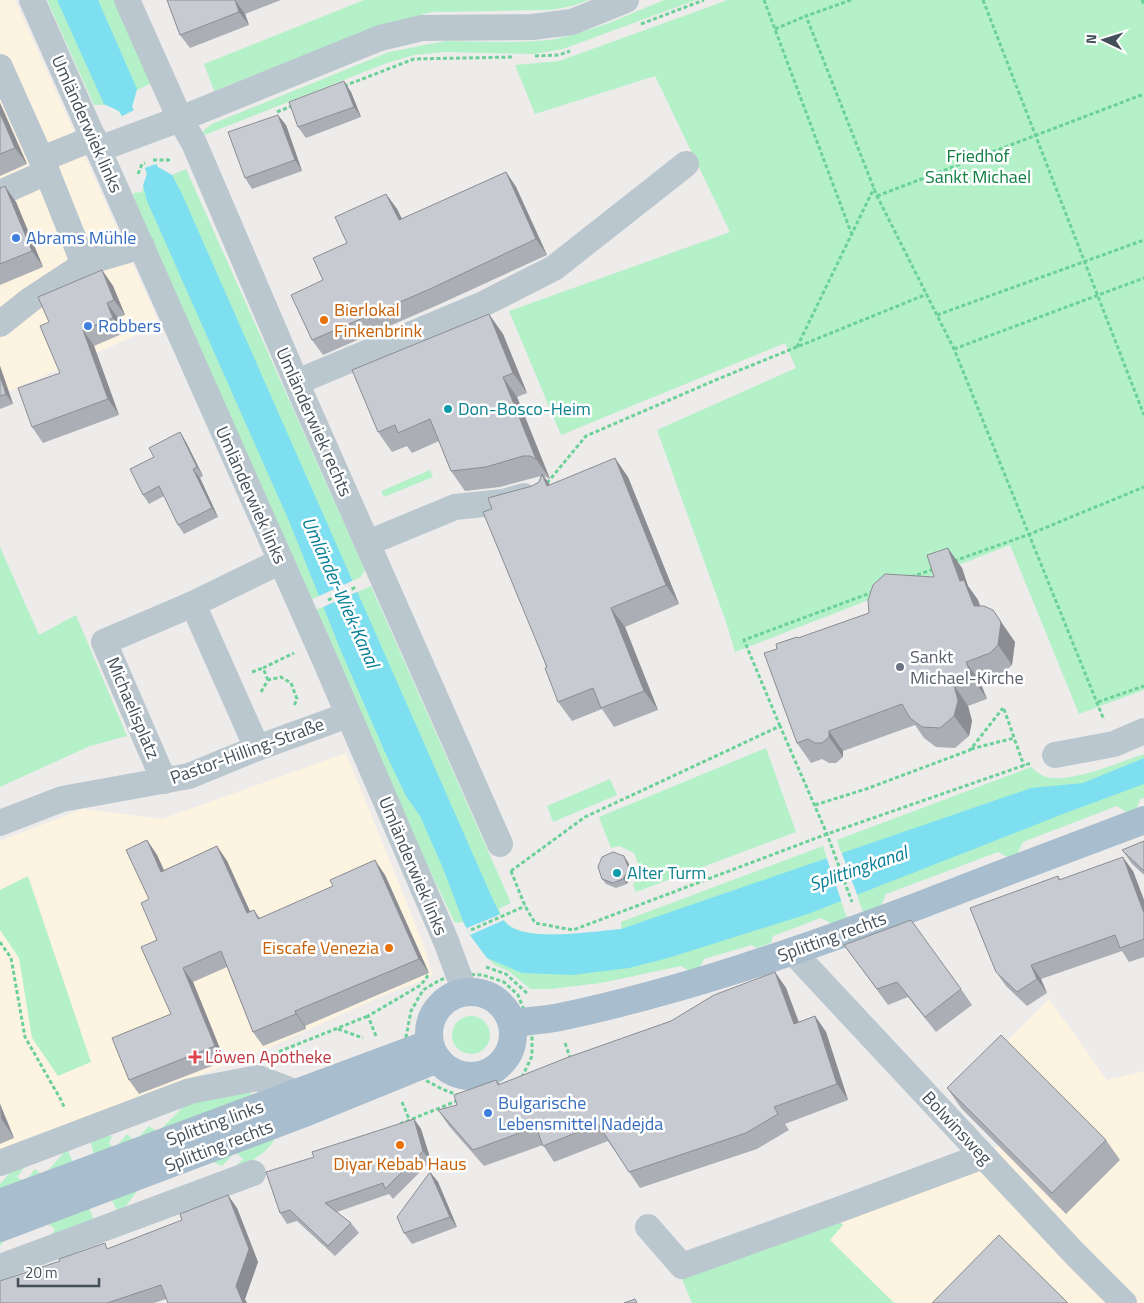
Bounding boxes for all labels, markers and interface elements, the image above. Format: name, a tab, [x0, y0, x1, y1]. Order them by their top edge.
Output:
north arrow	[1079, 15, 1129, 65]
text: N	[1080, 33, 1101, 45]
street label: Umländerwiek links	[45, 51, 130, 197]
park label: Friedhof Sankt Michael	[925, 142, 1031, 190]
place label: Abrams Mühle	[26, 224, 136, 251]
marker: Abrams Mühle	[10, 232, 22, 244]
place label: Bierlokal Finkenbrink	[334, 296, 423, 344]
place label: Robbers	[98, 312, 161, 339]
marker: Bierlokal Finkenbrink	[318, 314, 330, 326]
marker: Robbers	[82, 320, 94, 332]
street label: Umländerwiek rechts	[269, 343, 360, 501]
place label: Don-Bosco-Heim	[458, 395, 591, 422]
marker: Don-Bosco-Heim	[442, 403, 454, 415]
street label: Umländerwiek links	[209, 422, 294, 568]
water label: Umländer-Wiek-Kanal	[295, 511, 389, 674]
place label: Sankt Michael-Kirche	[910, 643, 1024, 691]
street label: Michaelisplatz	[100, 653, 167, 763]
marker: Sankt Michael-Kirche	[894, 661, 906, 673]
street label: Pastor-Hilling-Straße	[166, 710, 328, 791]
street label: Umländerwiek links	[372, 792, 455, 939]
water label: Splittingkanal	[805, 837, 913, 898]
place label: Alter Turm	[627, 859, 706, 886]
marker: Alter Turm	[611, 867, 623, 879]
street label: Splitting rechts	[774, 904, 890, 969]
place label: Eiscafe Venezia	[262, 934, 379, 961]
marker: Eiscafe Venezia	[383, 942, 395, 954]
place label: Löwen Apotheke	[205, 1043, 332, 1070]
marker: Löwen Apotheke	[189, 1051, 201, 1063]
street label: Bolwinsweg	[916, 1085, 999, 1171]
place label: Bulgarische Lebensmittel Nadejda	[498, 1089, 663, 1137]
street label: Splitting links	[162, 1092, 267, 1153]
marker: Bulgarische Lebensmittel Nadejda	[482, 1107, 494, 1119]
street label: Splitting rechts	[161, 1112, 277, 1179]
marker: Diyar Kebab Haus	[394, 1139, 406, 1151]
place label: Diyar Kebab Haus	[333, 1150, 467, 1177]
scale bar	[18, 1256, 99, 1288]
text: 20 m	[25, 1261, 58, 1284]

